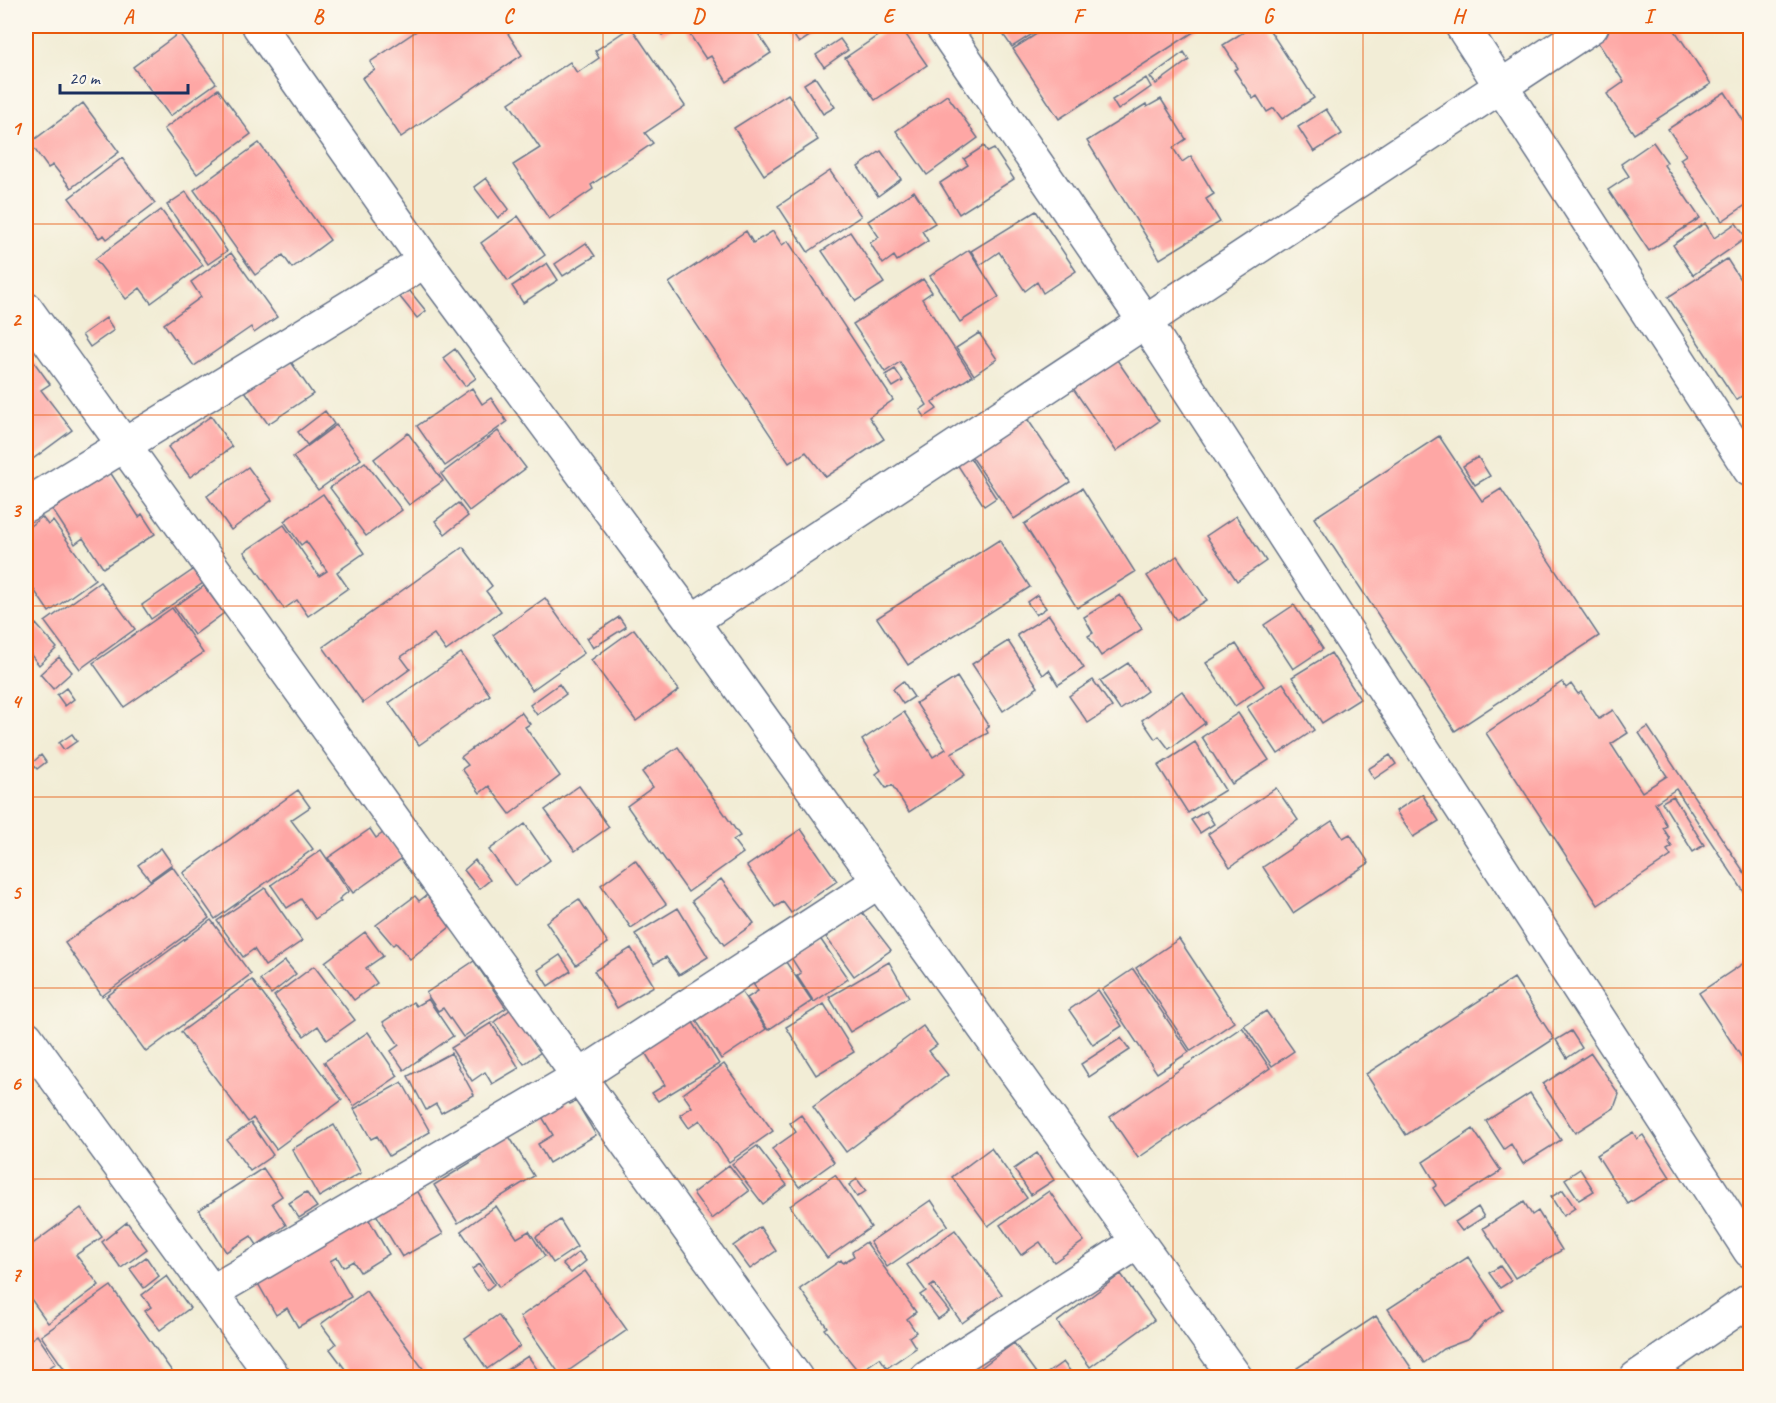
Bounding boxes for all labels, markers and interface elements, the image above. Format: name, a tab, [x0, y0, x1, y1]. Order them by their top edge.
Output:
text: A	[123, 4, 135, 29]
text: B	[313, 4, 325, 29]
text: C	[503, 4, 515, 29]
text: D	[692, 4, 706, 29]
text: E	[883, 4, 897, 29]
text: F	[1073, 4, 1087, 29]
text: G	[1263, 4, 1276, 29]
text: H	[1452, 4, 1467, 29]
text: I	[1644, 4, 1657, 29]
scale bar	[60, 57, 188, 95]
text: 20 m	[69, 67, 102, 89]
text: 1	[12, 116, 23, 141]
text: 2	[12, 307, 23, 332]
text: 3	[12, 498, 23, 523]
text: 4	[12, 689, 24, 714]
text: 5	[12, 880, 23, 905]
text: 6	[11, 1071, 22, 1096]
text: 7	[12, 1262, 23, 1287]

